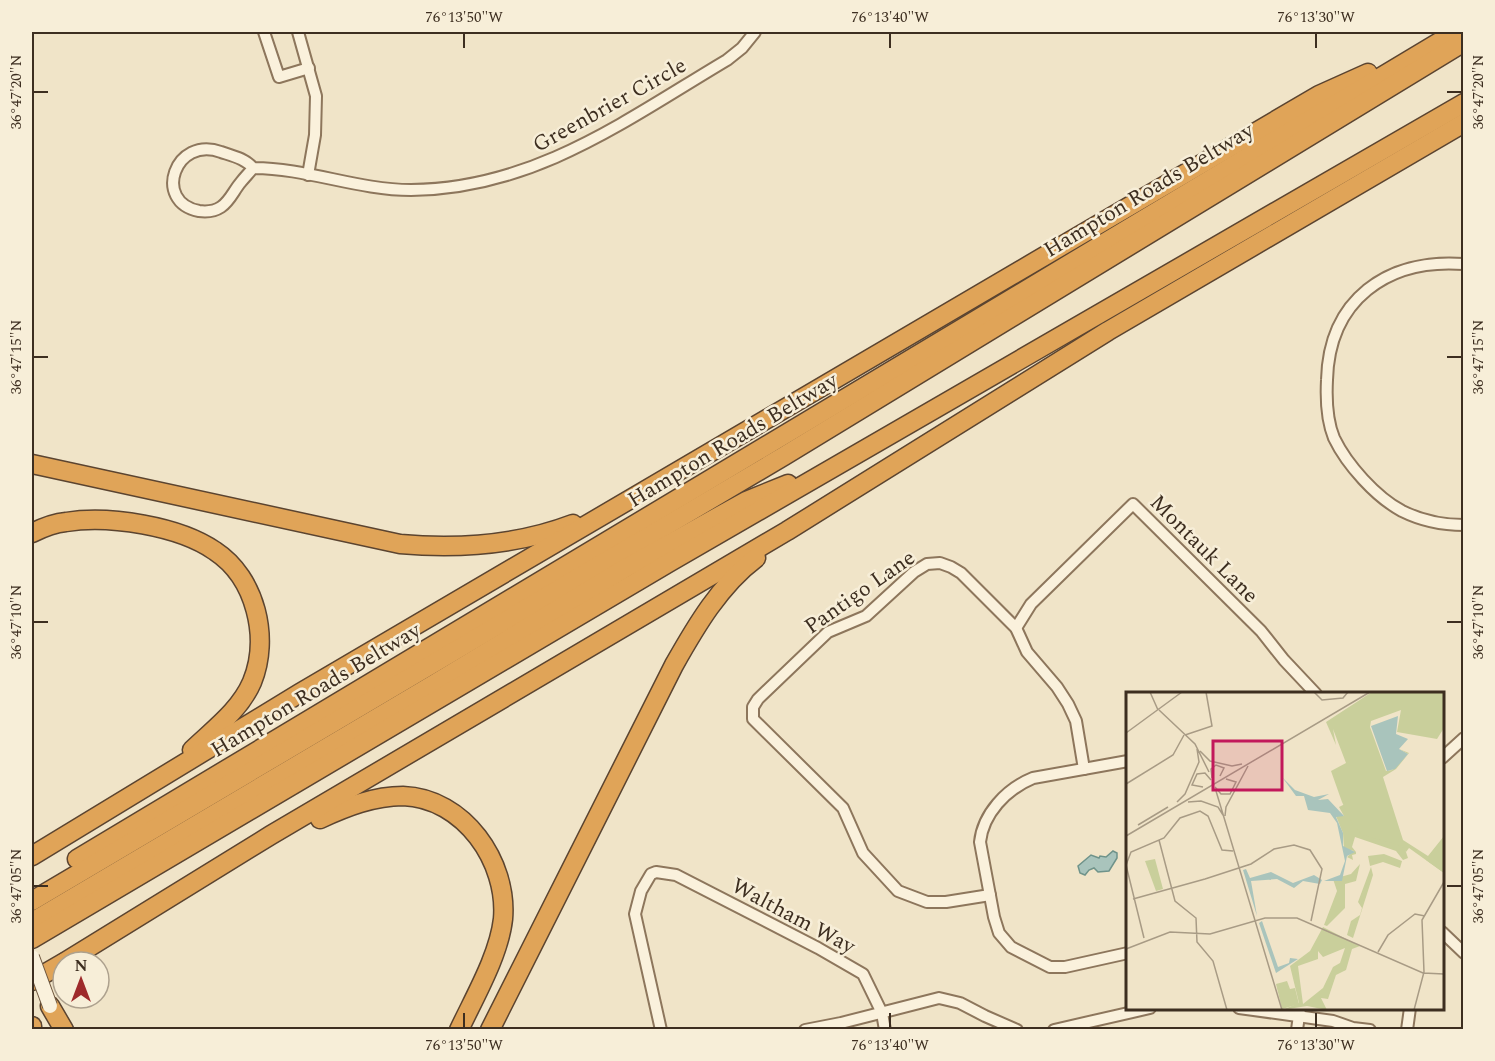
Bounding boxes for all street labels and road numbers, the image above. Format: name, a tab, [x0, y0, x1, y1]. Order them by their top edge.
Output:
street label: Greenbrier Circle	[527, 49, 693, 161]
street label: Hampton Roads Beltway	[1037, 114, 1261, 266]
street label: Hampton Roads Beltway	[621, 364, 845, 516]
street label: Montauk Lane	[1142, 487, 1266, 611]
street label: Pantigo Lane	[798, 542, 922, 643]
street label: Hampton Roads Beltway	[204, 614, 428, 766]
street label: Waltham Way	[725, 870, 862, 964]

